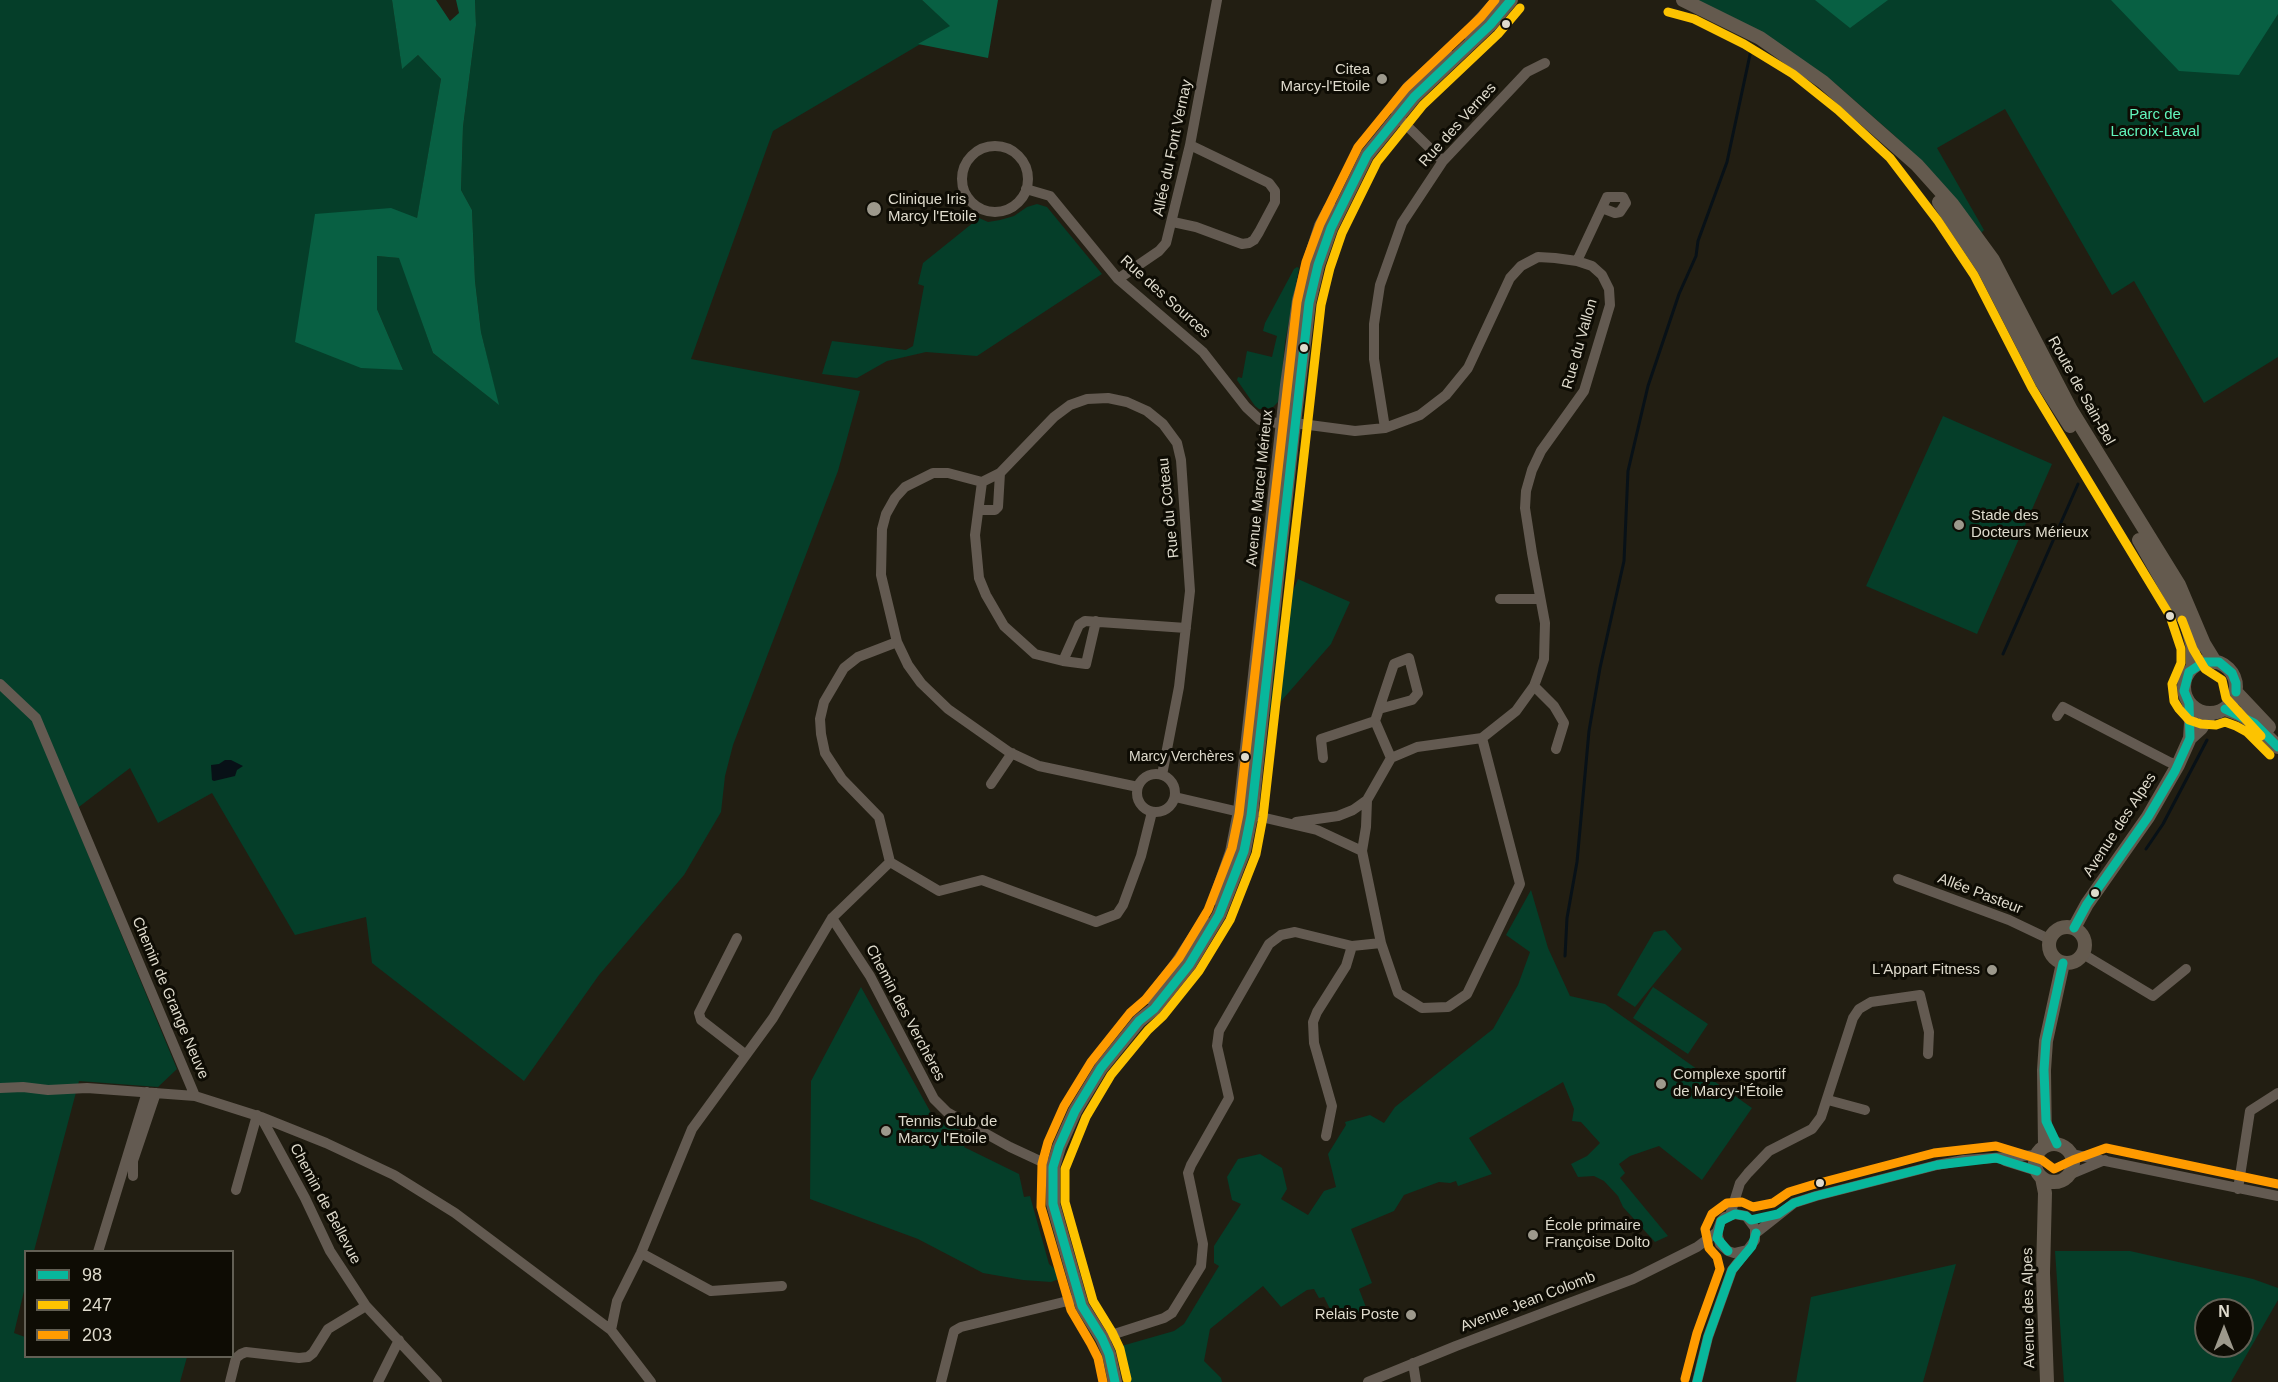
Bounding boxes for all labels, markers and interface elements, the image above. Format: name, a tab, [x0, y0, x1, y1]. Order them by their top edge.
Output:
unlabelled marker	[1500, 18, 1512, 30]
place label: Citea Marcy-l'Etoile	[1280, 61, 1370, 96]
marker: Citea Marcy-l'Etoile	[1375, 72, 1389, 86]
street label: Allée du Font Vernay	[1150, 78, 1196, 218]
street label: Rue des Vernes	[1416, 79, 1500, 171]
park label: Parc de Lacroix-Laval	[2110, 106, 2200, 141]
place label: Clinique Iris Marcy l'Etoile	[888, 191, 977, 226]
marker: Clinique Iris Marcy l'Etoile	[865, 200, 883, 218]
street label: Rue des Sources	[1116, 252, 1214, 342]
street label: Rue du Vallon	[1559, 297, 1601, 391]
street label: Route de Sain-Bel	[2044, 333, 2118, 449]
unlabelled marker	[1298, 342, 1310, 354]
street label: Avenue Marcel Mérieux	[1243, 409, 1277, 567]
street label: Rue du Coteau	[1155, 457, 1183, 559]
place label: Stade des Docteurs Mérieux	[1971, 507, 2089, 542]
marker: Stade des Docteurs Mérieux	[1952, 518, 1966, 532]
unlabelled marker	[2164, 610, 2176, 622]
place label: Marcy Verchères	[1129, 749, 1234, 765]
marker: Marcy Verchères	[1239, 751, 1251, 763]
street label: Avenue des Alpes	[2080, 770, 2160, 880]
street label: Allée Pasteur	[1935, 870, 2025, 918]
unlabelled marker	[2089, 887, 2101, 899]
street label: Chemin de Grange Neuve	[128, 914, 212, 1082]
street label: Chemin des Verchères	[861, 942, 949, 1084]
place label: L'Appart Fitness	[1872, 961, 1980, 979]
marker: L'Appart Fitness	[1985, 963, 1999, 977]
place label: Complexe sportif de Marcy-l'Étoile	[1673, 1066, 1786, 1101]
marker: Complexe sportif de Marcy-l'Étoile	[1654, 1077, 1668, 1091]
place label: Tennis Club de Marcy l'Etoile	[898, 1113, 997, 1148]
marker: Tennis Club de Marcy l'Etoile	[879, 1124, 893, 1138]
street label: Chemin de Bellevue	[286, 1141, 364, 1267]
unlabelled marker	[1814, 1177, 1826, 1189]
place label: École primaire Françoise Dolto	[1545, 1217, 1650, 1252]
marker: École primaire Françoise Dolto	[1526, 1228, 1540, 1242]
street label: Avenue des Alpes	[2019, 1248, 2039, 1368]
legend	[24, 1250, 234, 1358]
text: 98	[82, 1265, 102, 1285]
street label: Avenue Jean Colomb	[1458, 1268, 1598, 1336]
text: 247	[82, 1295, 112, 1315]
north arrow	[2194, 1298, 2254, 1358]
text: N	[2218, 1303, 2230, 1320]
place label: Relais Poste	[1315, 1306, 1399, 1324]
marker: Relais Poste	[1404, 1308, 1418, 1322]
text: 203	[82, 1325, 112, 1345]

